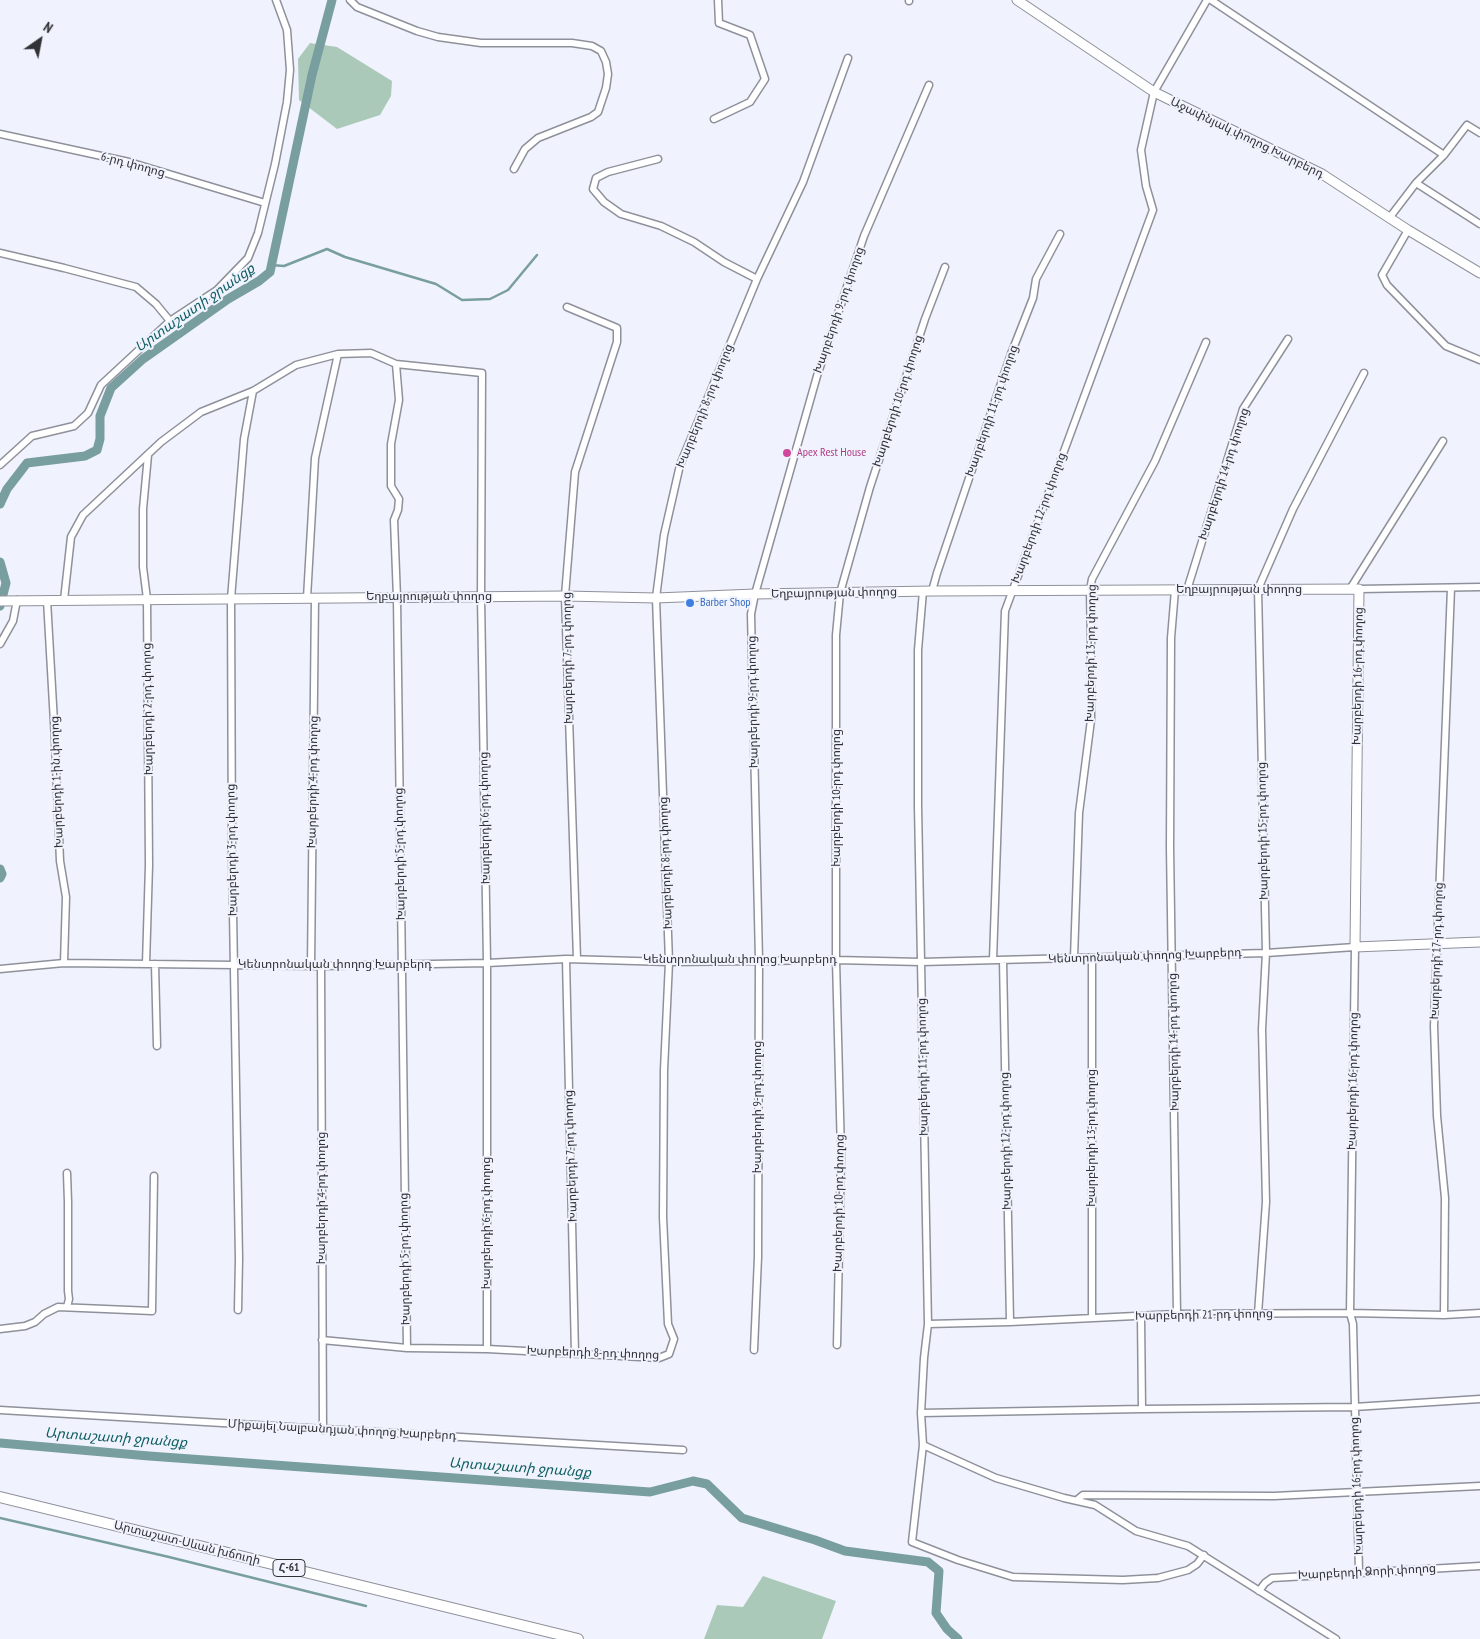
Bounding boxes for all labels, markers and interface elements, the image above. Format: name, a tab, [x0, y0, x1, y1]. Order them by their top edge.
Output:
north arrow	[15, 15, 65, 65]
text: N	[40, 18, 56, 37]
street label: Աջափնյակ փողոց Խարբերդ	[1168, 95, 1326, 181]
street label: 6-րդ փողոց	[99, 150, 167, 180]
street label: Խարբերդի 9-րդ փողոց	[811, 245, 867, 375]
water label: Արտաշատի ջրանցք	[132, 260, 258, 356]
street label: Խարբերդի 10-րդ փողոց	[870, 333, 926, 469]
street label: Խարբերդի 8-րդ փողոց	[673, 342, 737, 470]
street label: Խարբերդի 11-րդ փողոց	[963, 343, 1021, 479]
street label: Խարբերդի 14-րդ փողոց	[1196, 406, 1252, 542]
place label: Apex Rest House	[797, 446, 866, 460]
marker: Apex Rest House	[781, 447, 793, 459]
street label: Խարբերդի 12-րդ փողոց	[1009, 451, 1069, 585]
street label: Եղբայրության փողոց	[1176, 583, 1302, 597]
street label: Խարբերդի 13-րդ փողոց	[1083, 584, 1099, 722]
street label: Եղբայրության փողոց	[771, 585, 897, 601]
street label: Եղբայրության փողոց	[366, 590, 492, 604]
street label: Խարբերդի 7-րդ փողոց	[560, 592, 576, 724]
place label: Barber Shop	[700, 596, 751, 610]
marker: Barber Shop	[684, 597, 696, 609]
street label: Խարբերդի 16-րդ փողոց	[1350, 607, 1366, 745]
street label: Խարբերդի 9-րդ փողոց	[745, 635, 761, 769]
street label: Խարբերդի 2-րդ փողոց	[140, 642, 156, 776]
street label: Խարբերդի 4-րդ փողոց	[305, 715, 321, 849]
street label: Խարբերդի 1-ին փողոց	[47, 716, 67, 848]
street label: Խարբերդի 10-րդ փողոց	[830, 729, 844, 867]
street label: Խարբերդի 6-րդ փողոց	[477, 751, 493, 885]
street label: Խարբերդի 15-րդ փողոց	[1255, 762, 1271, 900]
street label: Խարբերդի 3-րդ փողոց	[224, 783, 240, 917]
street label: Խարբերդի 5-րդ փողոց	[392, 787, 408, 921]
street label: Խարբերդի 8-րդ փողոց	[656, 796, 676, 930]
street label: Խարբերդի 17-րդ փողոց	[1427, 882, 1447, 1020]
street label: Կենտրոնական փողոց Խարբերդ	[1048, 945, 1242, 967]
street label: Կենտրոնական փողոց Խարբերդ	[643, 953, 837, 967]
street label: Կենտրոնական փողոց Խարբերդ	[238, 958, 432, 972]
street label: Խարբերդի 14-րդ փողոց	[1166, 973, 1182, 1111]
street label: Խարբերդի 11-րդ փողոց	[915, 998, 931, 1136]
street label: Խարբերդի 16-րդ փողոց	[1345, 1012, 1361, 1150]
street label: Խարբերդի 9-րդ փողոց	[751, 1041, 765, 1173]
street label: Խարբերդի 13-րդ փողոց	[1085, 1069, 1099, 1207]
street label: Խարբերդի 12-րդ փողոց	[998, 1072, 1014, 1210]
street label: Խարբերդի 7-րդ փողոց	[561, 1090, 581, 1222]
street label: Խարբերդի 4-րդ փողոց	[315, 1132, 329, 1264]
street label: Խարբերդի 10-րդ փողոց	[831, 1134, 847, 1272]
street label: Խարբերդի 6-րդ փողոց	[480, 1157, 494, 1289]
street label: Խարբերդի 5-րդ փողոց	[397, 1192, 413, 1326]
street label: Խարբերդի 21-րդ փողոց	[1135, 1307, 1273, 1323]
street label: Խարբերդի 8-րդ փողոց	[526, 1343, 660, 1363]
street label: Միքայել Նալբանդյան փողոց Խարբերդ	[227, 1417, 457, 1443]
street label: Խարբերդի 16-րդ փողոց	[1347, 1417, 1367, 1555]
water label: Արտաշատի ջրանցք	[44, 1425, 188, 1451]
water label: Արտաշատի ջրանցք	[448, 1455, 592, 1481]
street label: Արտաշատ-Սևան խճուղի	[112, 1518, 262, 1568]
road number: Հ-61	[273, 1560, 305, 1576]
street label: Խարբերդի Ձորի փողոց	[1298, 1561, 1436, 1583]

